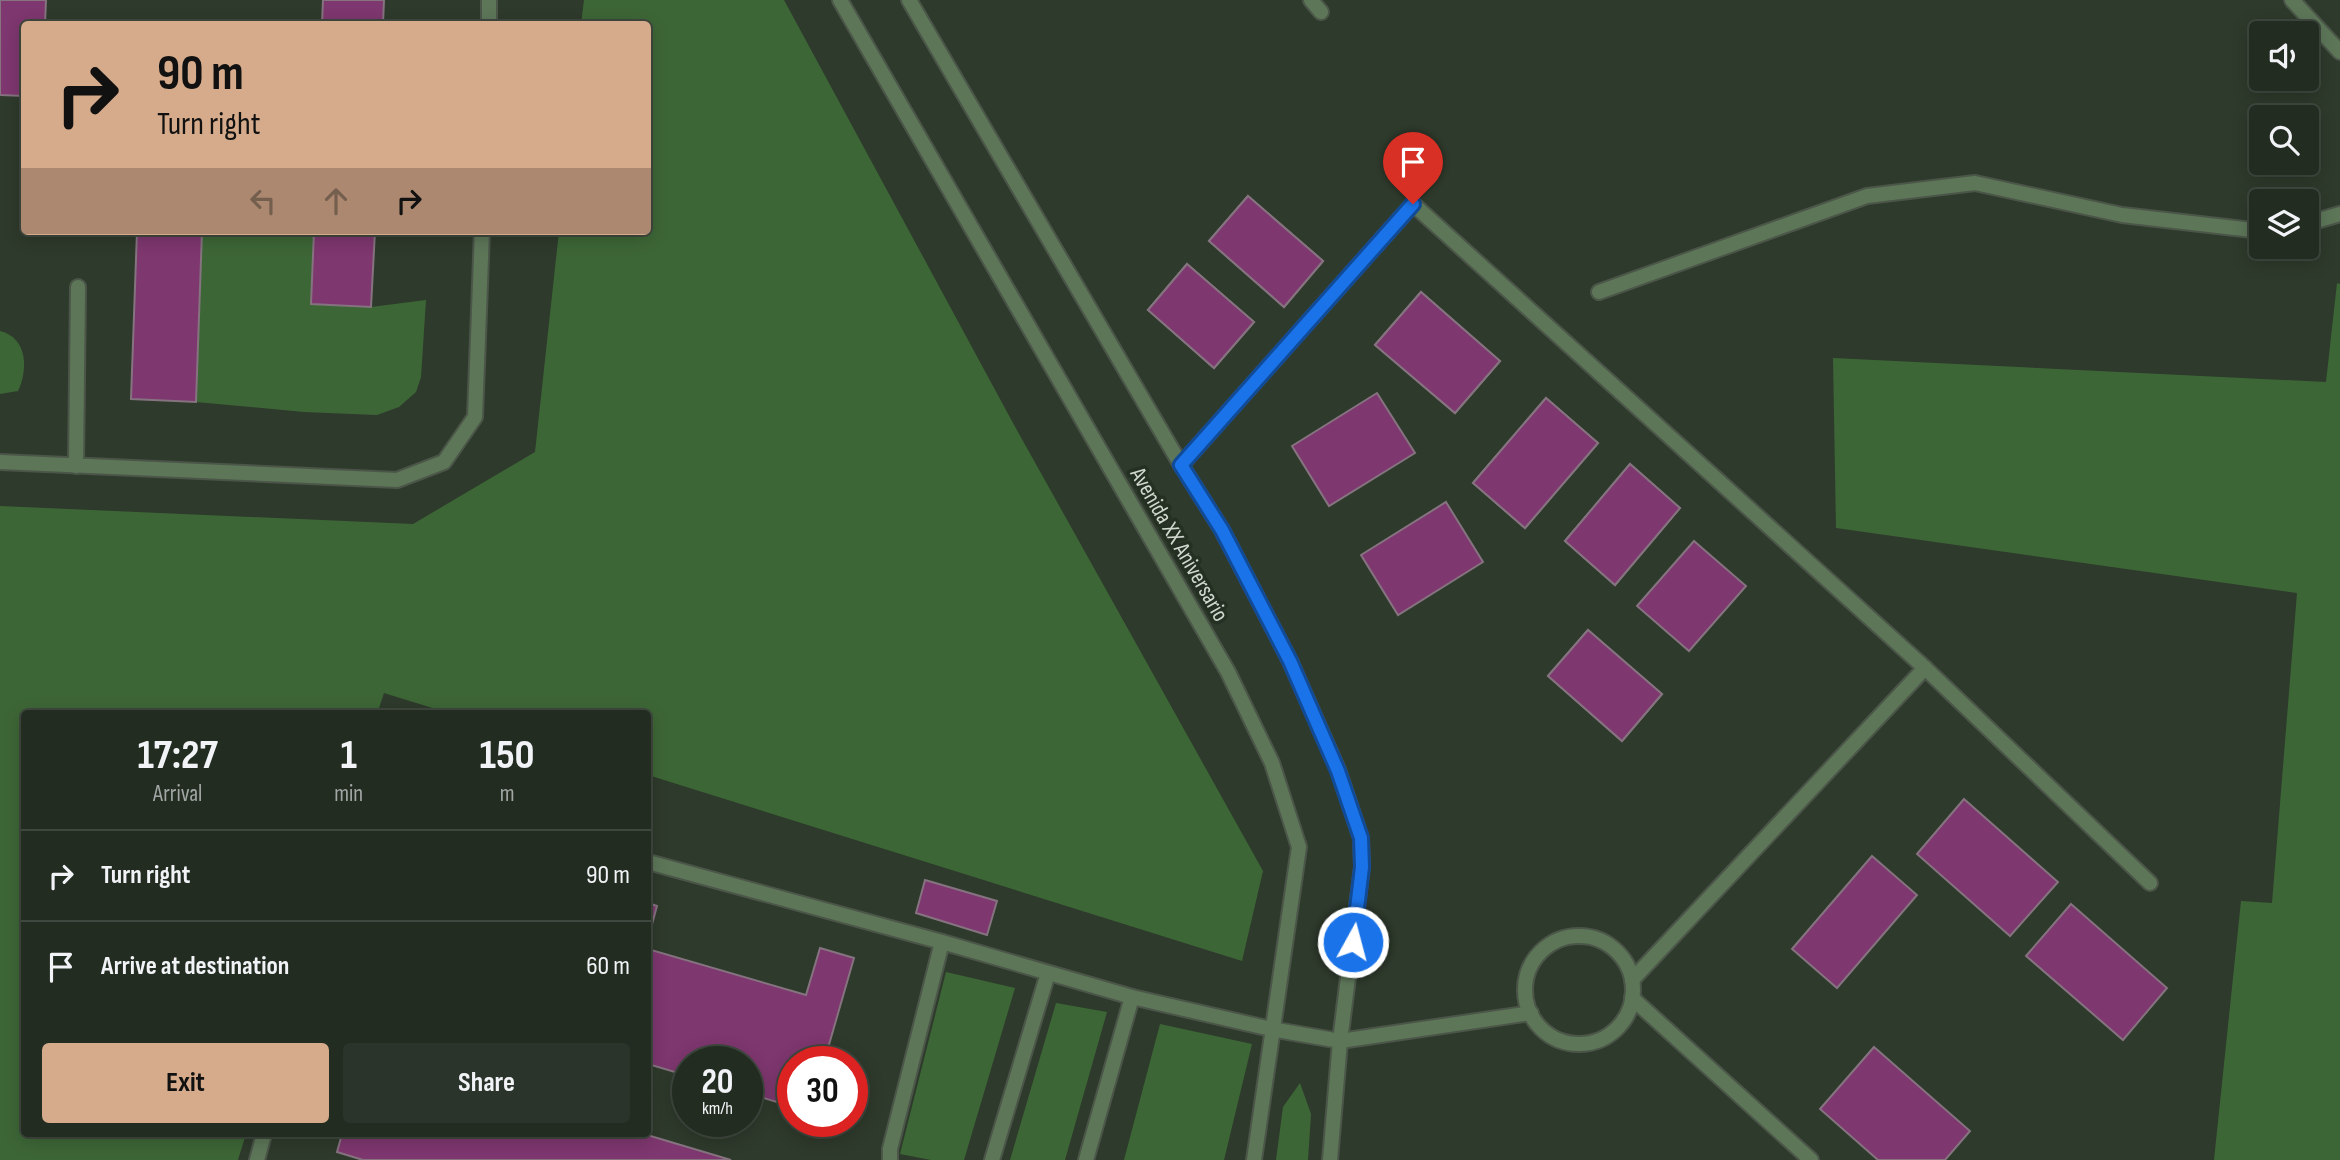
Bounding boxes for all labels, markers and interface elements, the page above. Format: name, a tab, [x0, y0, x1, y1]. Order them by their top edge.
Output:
map controls	[2249, 21, 2319, 259]
button: sound	[2249, 21, 2319, 91]
text: 90 m	[157, 45, 244, 104]
icon: right	[42, 49, 133, 140]
text: Turn right	[157, 105, 261, 144]
button: search	[2249, 105, 2319, 175]
pin	[1383, 132, 1443, 204]
icon: arrive	[1394, 143, 1432, 181]
icon: left	[244, 182, 282, 220]
icon: ahead	[317, 182, 355, 220]
icon: right	[390, 182, 428, 220]
button: layers	[2249, 189, 2319, 259]
street label: Avenida XX Aniversario	[1123, 462, 1235, 626]
text: 17:27	[137, 730, 218, 781]
text: 1	[340, 730, 357, 781]
text: 150	[480, 730, 535, 781]
text: Arrival	[153, 780, 202, 808]
text: min	[334, 780, 363, 808]
text: m	[500, 780, 514, 808]
icon: right	[42, 857, 80, 895]
text: Turn right	[101, 860, 190, 891]
text: 90 m	[586, 860, 630, 891]
position arrow	[1316, 905, 1390, 979]
icon: arrive	[42, 948, 80, 986]
text: Arrive at destination	[101, 951, 289, 982]
text: 60 m	[586, 951, 630, 982]
button: Exit	[42, 1043, 329, 1123]
button: Share	[343, 1043, 630, 1123]
speed limit sign: 30	[777, 1046, 868, 1137]
text: 20	[702, 1061, 734, 1104]
text: km/h	[702, 1098, 733, 1119]

